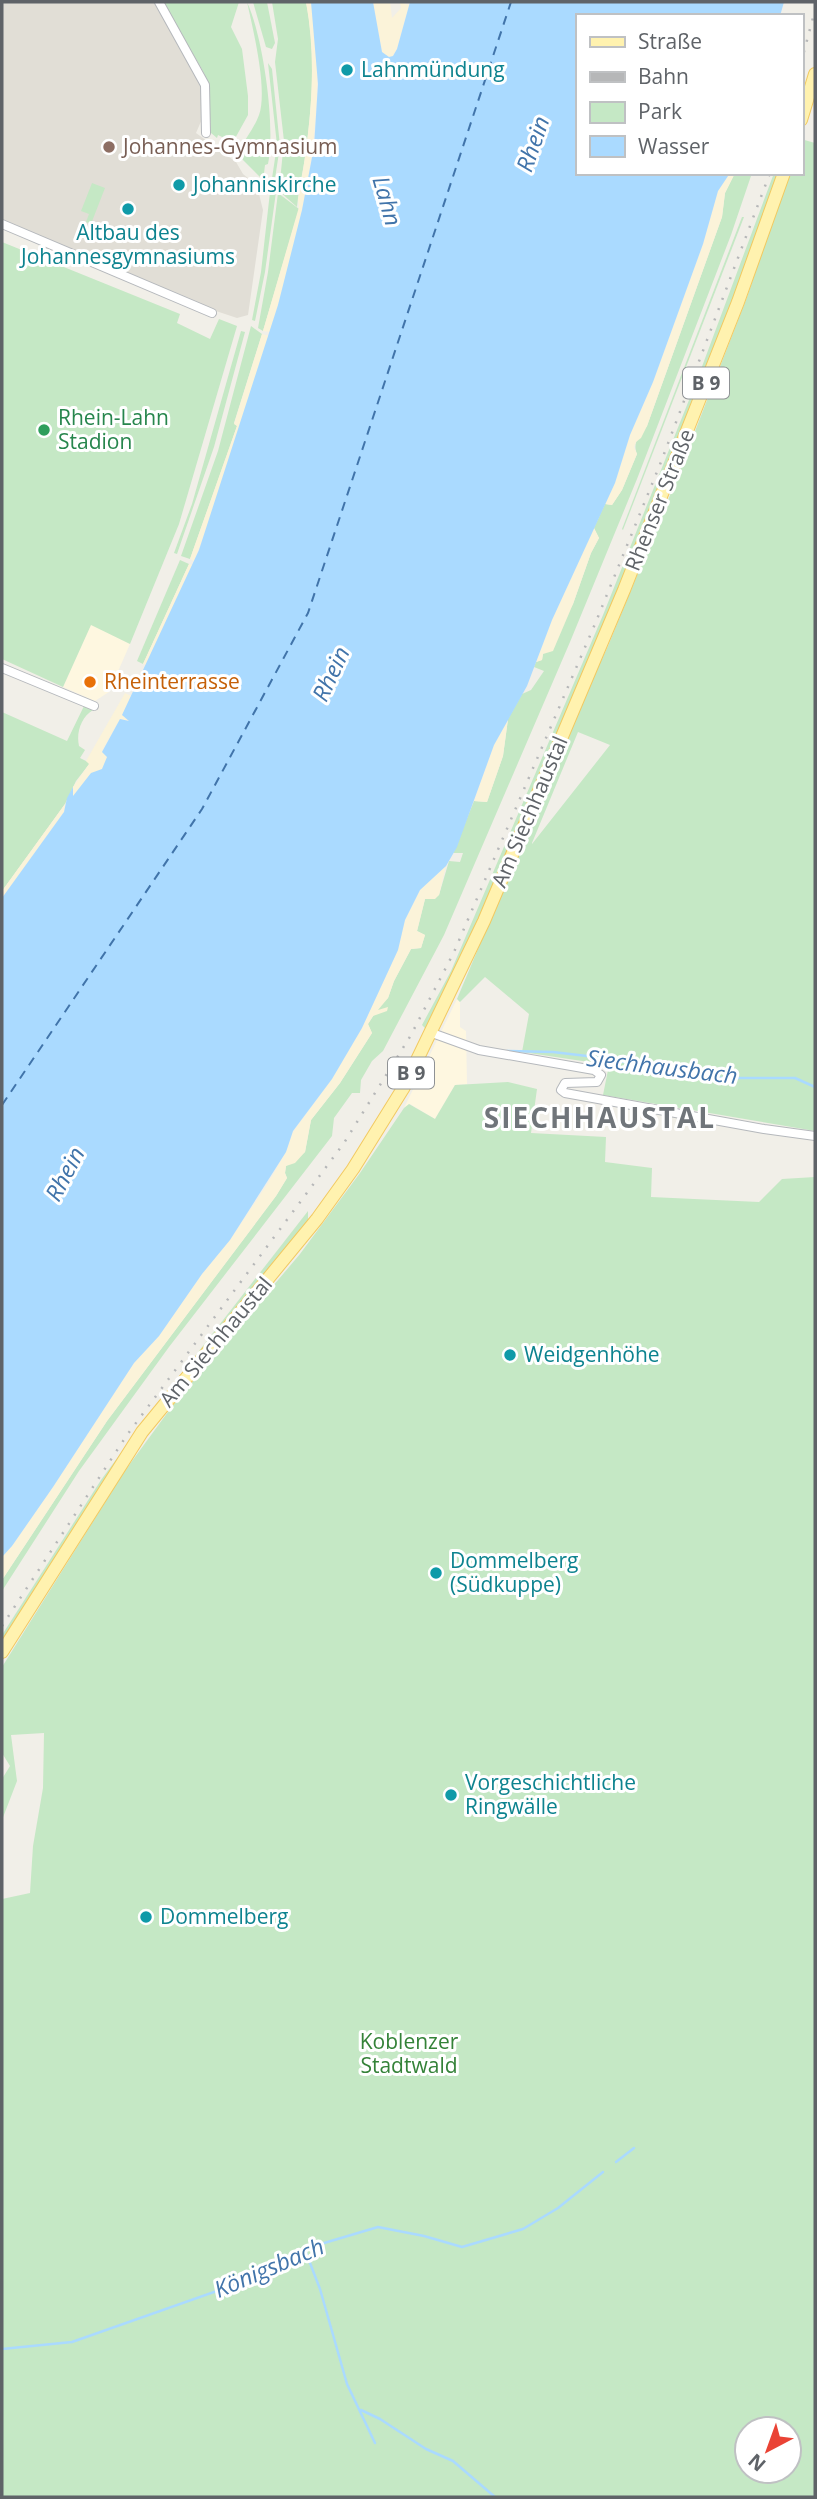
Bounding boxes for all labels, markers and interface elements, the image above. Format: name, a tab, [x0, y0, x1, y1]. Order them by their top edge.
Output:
legend	[576, 14, 803, 175]
text: Straße	[638, 27, 702, 55]
place label: Lahnmündung	[361, 55, 505, 83]
marker: Lahnmündung	[339, 62, 355, 78]
text: Bahn	[638, 62, 689, 90]
text: Park	[638, 97, 682, 125]
water label: Rhein	[508, 112, 556, 176]
place label: Johannes-Gymnasium	[121, 132, 338, 160]
text: Wasser	[638, 132, 710, 160]
marker: Johannes-Gymnasium	[101, 139, 117, 155]
place label: Johanniskirche	[191, 170, 337, 198]
water label: Lahn	[366, 172, 410, 229]
marker: Johanniskirche	[171, 177, 187, 193]
marker: Altbau des Johannesgymnasiums	[120, 201, 136, 217]
place label: Altbau des Johannesgymnasiums	[19, 218, 235, 270]
road number: B 9	[683, 368, 729, 398]
place label: Rhein-Lahn Stadion	[58, 403, 169, 455]
marker: Rhein-Lahn Stadion	[36, 422, 52, 438]
street label: Rhenser Straße	[618, 425, 700, 575]
water label: Rhein	[304, 641, 357, 706]
place label: Rheinterrasse	[104, 667, 240, 695]
marker: Rheinterrasse	[82, 674, 98, 690]
street label: Am Siechhaustal	[485, 732, 574, 891]
water label: Siechhausbach	[585, 1041, 739, 1091]
road number: B 9	[388, 1058, 434, 1088]
district label: SIECHHAUSTAL	[484, 1098, 716, 1136]
water label: Rhein	[37, 1141, 92, 1206]
street label: Am Siechhaustal	[153, 1270, 278, 1412]
place label: Weidgenhöhe	[524, 1340, 660, 1368]
marker: Weidgenhöhe	[502, 1347, 518, 1363]
place label: Dommelberg (Südkuppe)	[450, 1546, 578, 1598]
marker: Dommelberg (Südkuppe)	[428, 1565, 444, 1581]
place label: Vorgeschichtliche Ringwälle	[465, 1768, 636, 1820]
marker: Vorgeschichtliche Ringwälle	[443, 1787, 459, 1803]
place label: Dommelberg	[160, 1902, 288, 1930]
marker: Dommelberg	[138, 1909, 154, 1925]
park label: Koblenzer Stadtwald	[360, 2027, 459, 2079]
water label: Königsbach	[209, 2230, 329, 2305]
north arrow	[733, 2415, 803, 2485]
text: N	[742, 2448, 771, 2478]

